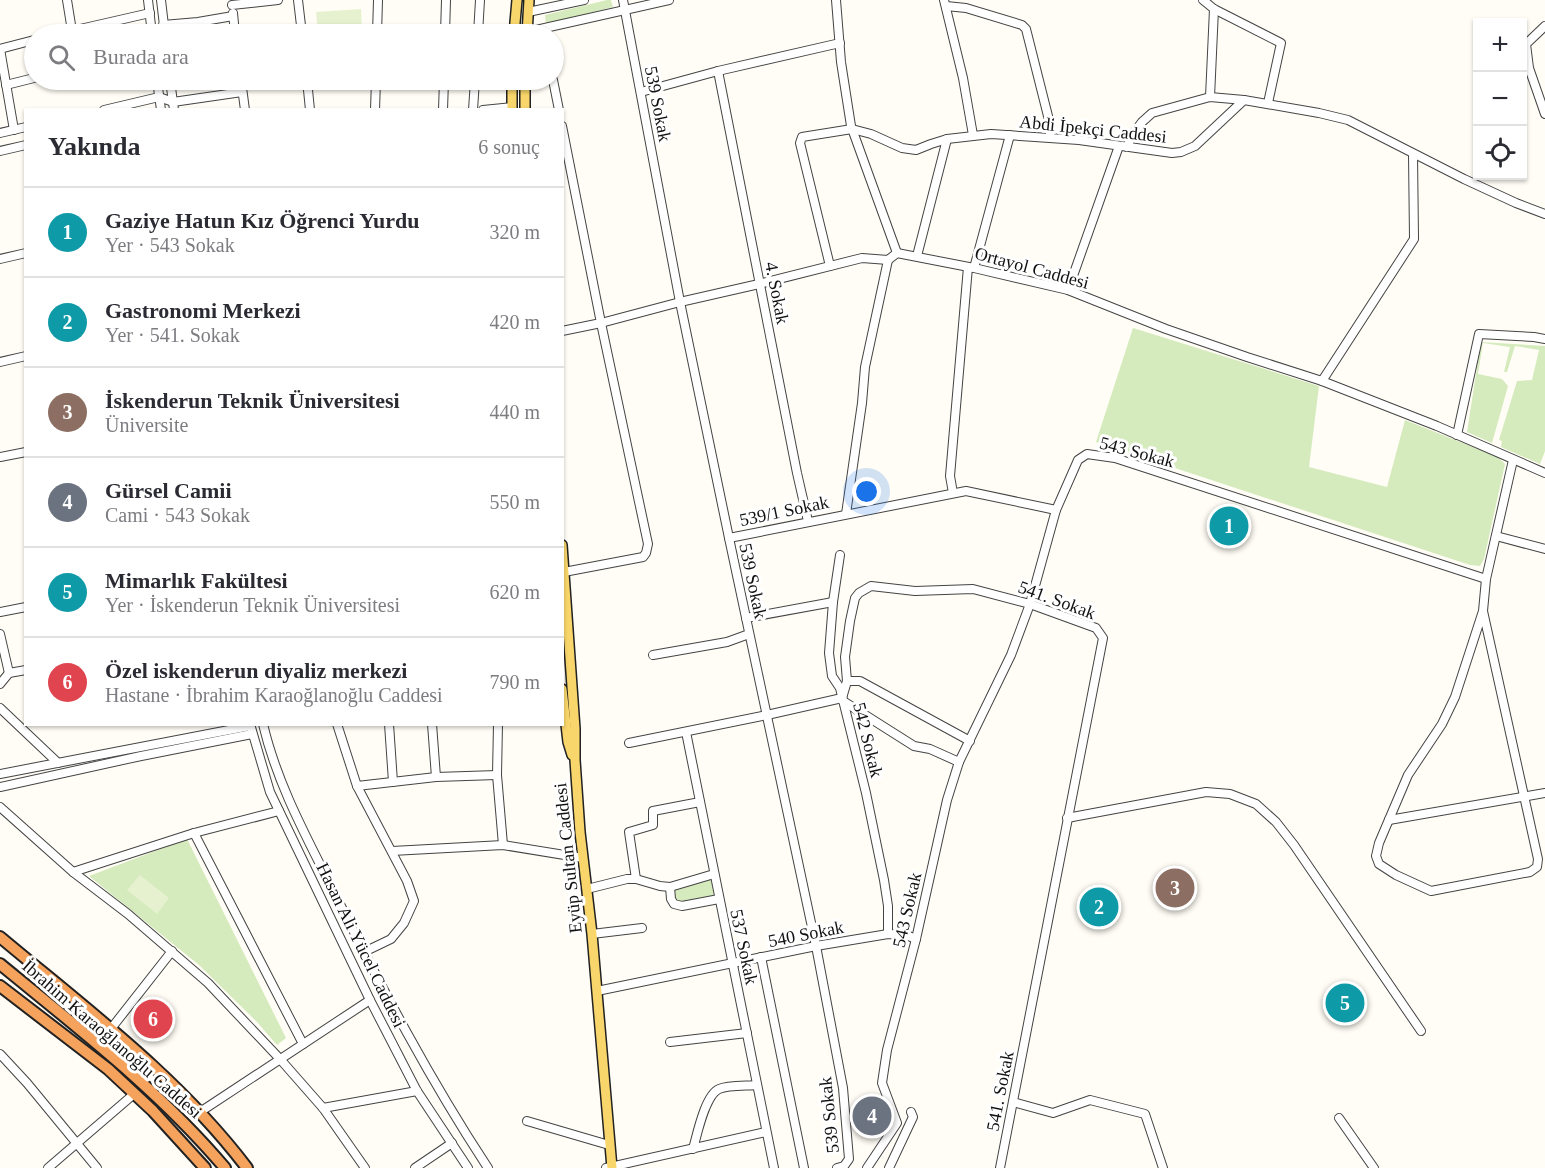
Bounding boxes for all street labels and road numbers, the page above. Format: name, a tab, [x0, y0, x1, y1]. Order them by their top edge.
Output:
street label: 539 Sokak	[641, 65, 675, 143]
street label: Abdi İpekçi Caddesi	[1018, 111, 1168, 147]
street label: Ortayol Caddesi	[973, 243, 1091, 293]
street label: 4. Sokak	[761, 260, 793, 326]
street label: 543 Sokak	[1097, 432, 1177, 472]
street label: 539/1 Sokak	[738, 492, 830, 530]
street label: 539 Sokak	[735, 542, 771, 620]
street label: 541. Sokak	[1016, 577, 1098, 623]
street label: 542 Sokak	[849, 700, 887, 780]
street label: Eyüp Sultan Caddesi	[550, 782, 586, 934]
street label: Hasan Ali Yücel Caddesi	[312, 859, 410, 1031]
street label: 543 Sokak	[889, 870, 925, 950]
street label: 537 Sokak	[726, 908, 762, 986]
street label: 540 Sokak	[767, 917, 845, 951]
street label: İbrahim Karaoğlanoğlu Caddesi	[18, 956, 206, 1122]
street label: 541. Sokak	[982, 1049, 1018, 1133]
street label: 539 Sokak	[815, 1076, 843, 1154]

